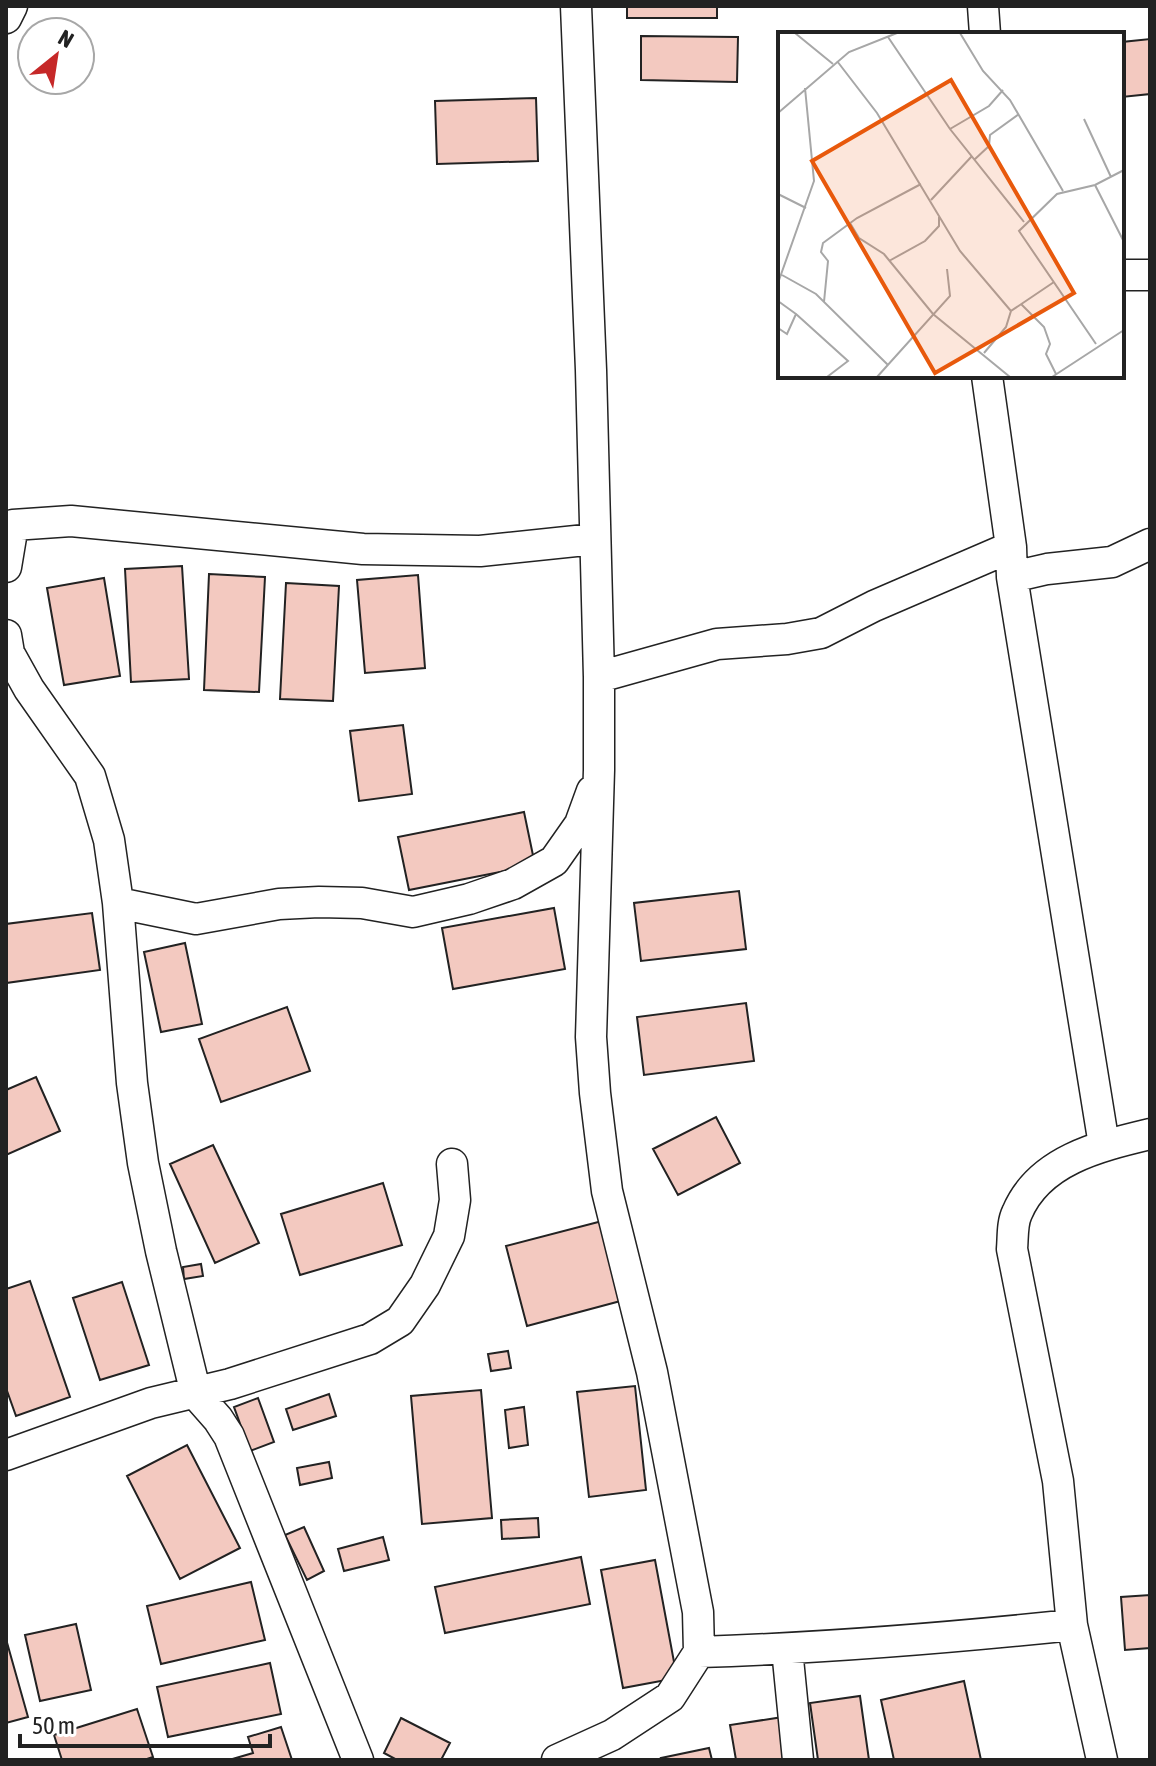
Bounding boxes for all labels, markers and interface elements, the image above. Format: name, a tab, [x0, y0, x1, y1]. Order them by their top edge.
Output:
north arrow	[16, 16, 96, 96]
text: N	[54, 24, 78, 53]
inset map	[778, 32, 1124, 378]
scale bar	[20, 1698, 270, 1748]
text: 50 m	[32, 1712, 75, 1739]

